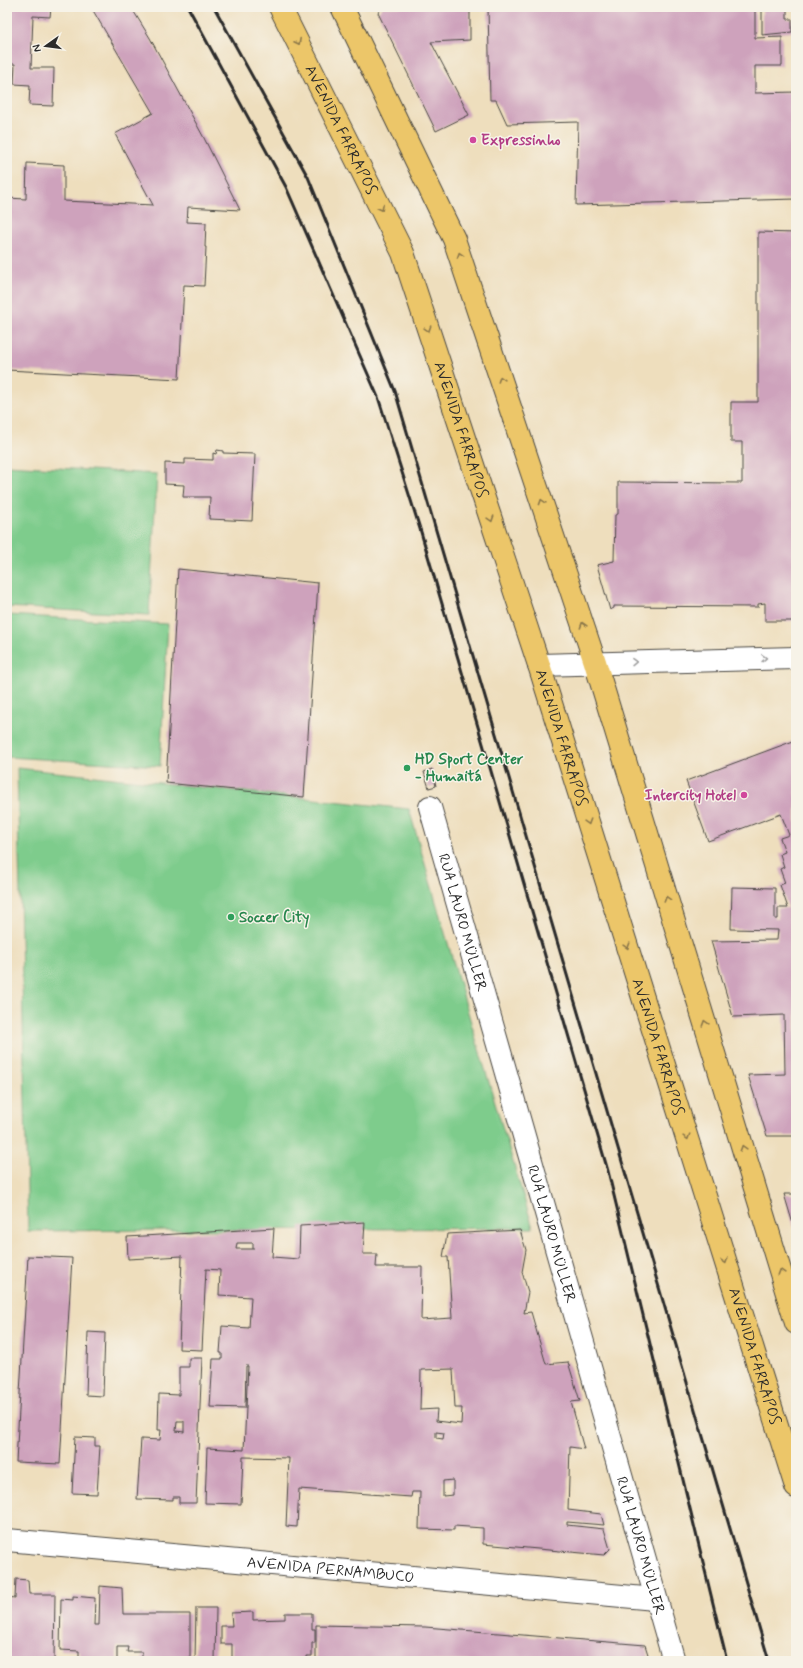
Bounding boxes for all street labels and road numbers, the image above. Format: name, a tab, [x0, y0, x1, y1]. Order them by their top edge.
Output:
street label: AVENIDA FARRAPOS	[300, 62, 381, 199]
street label: AVENIDA FARRAPOS	[428, 359, 492, 501]
street label: AVENIDA FARRAPOS	[530, 667, 592, 809]
street label: RUA LAURO MÜLLER	[433, 851, 491, 995]
street label: AVENIDA FARRAPOS	[627, 976, 688, 1119]
street label: RUA LAURO MÜLLER	[522, 1163, 580, 1306]
street label: AVENIDA FARRAPOS	[723, 1285, 785, 1428]
street label: RUA LAURO MÜLLER	[611, 1474, 669, 1618]
street label: AVENIDA PERNAMBUCO	[246, 1553, 415, 1588]

